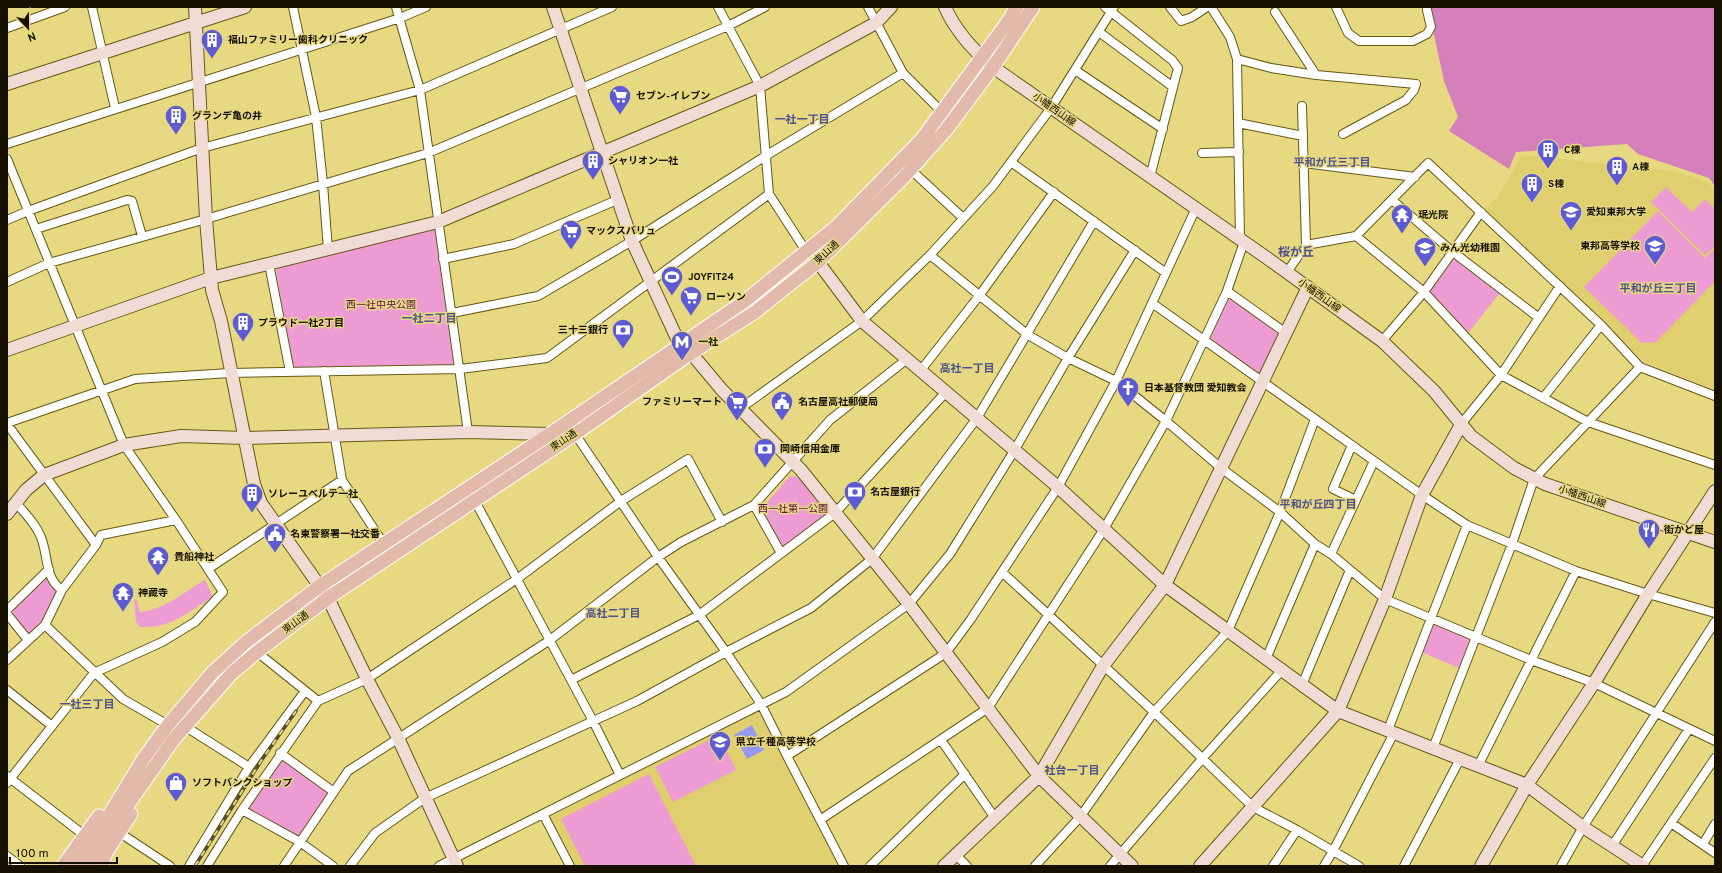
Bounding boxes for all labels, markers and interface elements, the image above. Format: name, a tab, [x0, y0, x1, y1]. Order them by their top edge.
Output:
north arrow	[8, 8, 48, 48]
building icon: 福山ファミリー歯科クリニック	[199, 27, 225, 60]
text: N	[25, 28, 38, 44]
place label: 福山ファミリー歯科クリニック	[228, 34, 368, 47]
supermarket icon: セブン-イレブン	[607, 83, 633, 116]
place label: セブン-イレブン	[636, 90, 710, 103]
street label: 小幡西山線	[1030, 90, 1078, 130]
building icon: グランデ亀の井	[163, 103, 189, 136]
place label: グランデ亀の井	[192, 110, 262, 123]
district label: 一社一丁目	[775, 113, 830, 127]
building icon: C棟	[1535, 137, 1561, 170]
place label: C棟	[1564, 144, 1580, 157]
building icon: シャリオン一社	[580, 148, 606, 181]
building icon: A棟	[1604, 154, 1630, 187]
place label: シャリオン一社	[608, 155, 679, 168]
district label: 平和が丘三丁目	[1294, 156, 1371, 170]
place label: A棟	[1632, 161, 1649, 174]
building icon: S棟	[1519, 171, 1545, 204]
place label: S棟	[1548, 178, 1564, 191]
school or university icon: 愛知東邦大学	[1558, 199, 1584, 232]
temple icon: 珉光院	[1389, 202, 1415, 235]
place label: 愛知東邦大学	[1586, 206, 1646, 219]
place label: 珉光院	[1418, 209, 1448, 222]
supermarket icon: マックスバリュ	[558, 218, 584, 251]
place label: マックスバリュ	[586, 225, 656, 238]
school or university icon: 東邦高等学校	[1642, 233, 1668, 266]
school or university icon: みん光幼稚園	[1412, 235, 1438, 268]
street label: 東山通	[812, 238, 842, 268]
place label: 東邦高等学校	[1580, 240, 1640, 253]
place label: みん光幼稚園	[1440, 242, 1500, 255]
district label: 桜が丘	[1278, 245, 1314, 261]
sports icon: JOYFIT24	[659, 264, 685, 297]
place label: JOYFIT24	[688, 271, 734, 284]
street label: 小幡西山線	[1295, 276, 1343, 316]
district label: 平和が丘三丁目	[1620, 282, 1697, 296]
supermarket icon: ローソン	[678, 284, 704, 317]
place label: ローソン	[706, 291, 746, 304]
park label: 西一社中央公園	[346, 299, 416, 312]
building icon: プラウド一社2丁目	[230, 310, 256, 343]
district label: 一社二丁目	[402, 312, 457, 326]
place label: プラウド一社2丁目	[258, 317, 344, 330]
bank icon: 三十三銀行	[610, 317, 636, 350]
place label: 三十三銀行	[558, 324, 608, 337]
metro station icon: 一社	[669, 329, 695, 362]
place label: 一社	[698, 336, 719, 349]
district label: 高社一丁目	[940, 362, 995, 376]
church icon: 日本基督教団 愛知教会	[1115, 375, 1141, 408]
place label: 日本基督教団 愛知教会	[1144, 382, 1247, 395]
supermarket icon: ファミリーマート	[724, 389, 750, 422]
public building icon: 名古屋高社郵便局	[769, 389, 795, 422]
place label: ファミリーマート	[642, 396, 722, 409]
place label: 名古屋高社郵便局	[798, 396, 878, 409]
street label: 東山通	[548, 427, 580, 455]
bank icon: 岡崎信用金庫	[752, 436, 778, 469]
place label: 岡崎信用金庫	[780, 443, 840, 456]
bank icon: 名古屋銀行	[842, 479, 868, 512]
building icon: ソレーユベルテ一社	[239, 481, 265, 514]
street label: 小幡西山線	[1556, 483, 1608, 511]
place label: 名古屋銀行	[870, 486, 920, 499]
place label: ソレーユベルテ一社	[268, 488, 359, 501]
district label: 平和が丘四丁目	[1280, 498, 1357, 512]
park label: 西一社第一公園	[758, 503, 828, 516]
restaurant icon: 街かど屋	[1636, 517, 1662, 550]
public building icon: 名東警察署一社交番	[262, 521, 288, 554]
place label: 街かど屋	[1663, 524, 1704, 537]
place label: 名東警察署一社交番	[290, 528, 380, 541]
temple icon: 貴船神社	[145, 544, 171, 577]
place label: 貴船神社	[174, 551, 215, 564]
temple icon: 神藏寺	[110, 580, 136, 613]
place label: 神藏寺	[138, 587, 168, 600]
district label: 高社二丁目	[586, 607, 641, 621]
street label: 東山通	[280, 609, 312, 637]
district label: 一社三丁目	[60, 698, 115, 712]
school or university icon: 県立千種高等学校	[707, 729, 733, 762]
place label: 県立千種高等学校	[736, 736, 816, 749]
district label: 社台一丁目	[1045, 764, 1100, 778]
shop icon: ソフトバンクショップ	[163, 770, 189, 803]
place label: ソフトバンクショップ	[192, 777, 293, 790]
scale bar	[10, 839, 117, 865]
text: 100 m	[16, 846, 49, 862]

